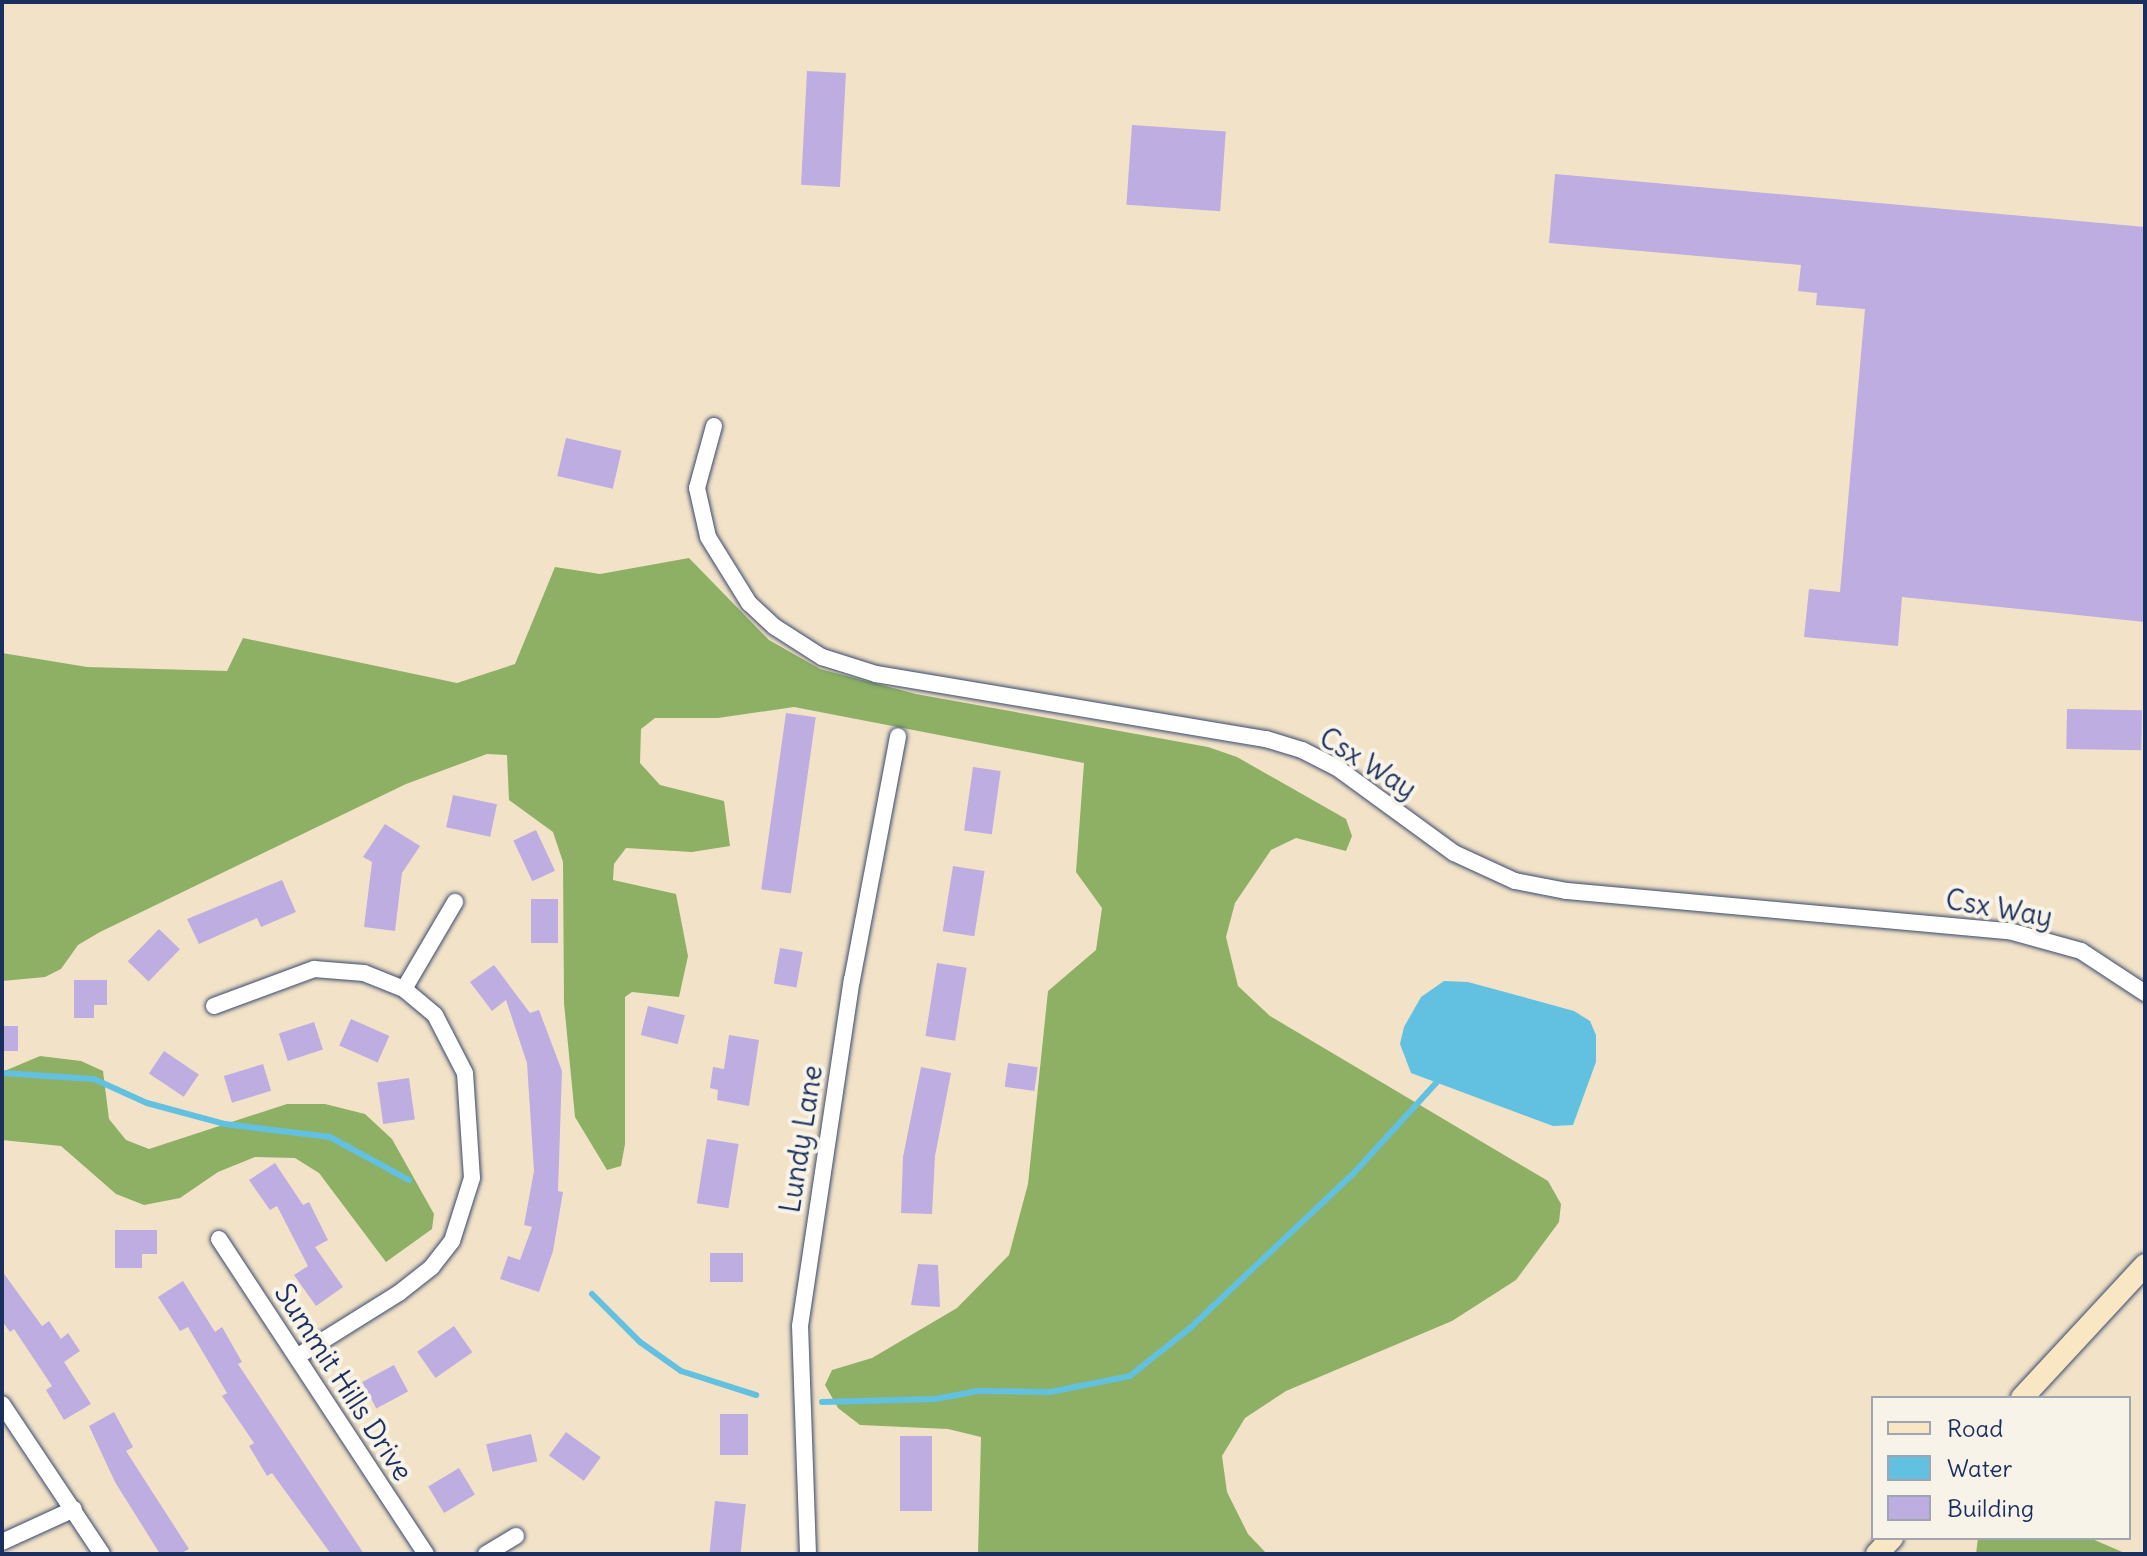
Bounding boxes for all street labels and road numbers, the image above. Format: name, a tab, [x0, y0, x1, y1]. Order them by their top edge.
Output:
street label: Csx Way	[1313, 720, 1423, 806]
street label: Csx Way	[1943, 882, 2055, 934]
street label: Lundy Lane	[773, 1063, 829, 1215]
street label: Summit Hills Drive	[268, 1277, 420, 1487]

